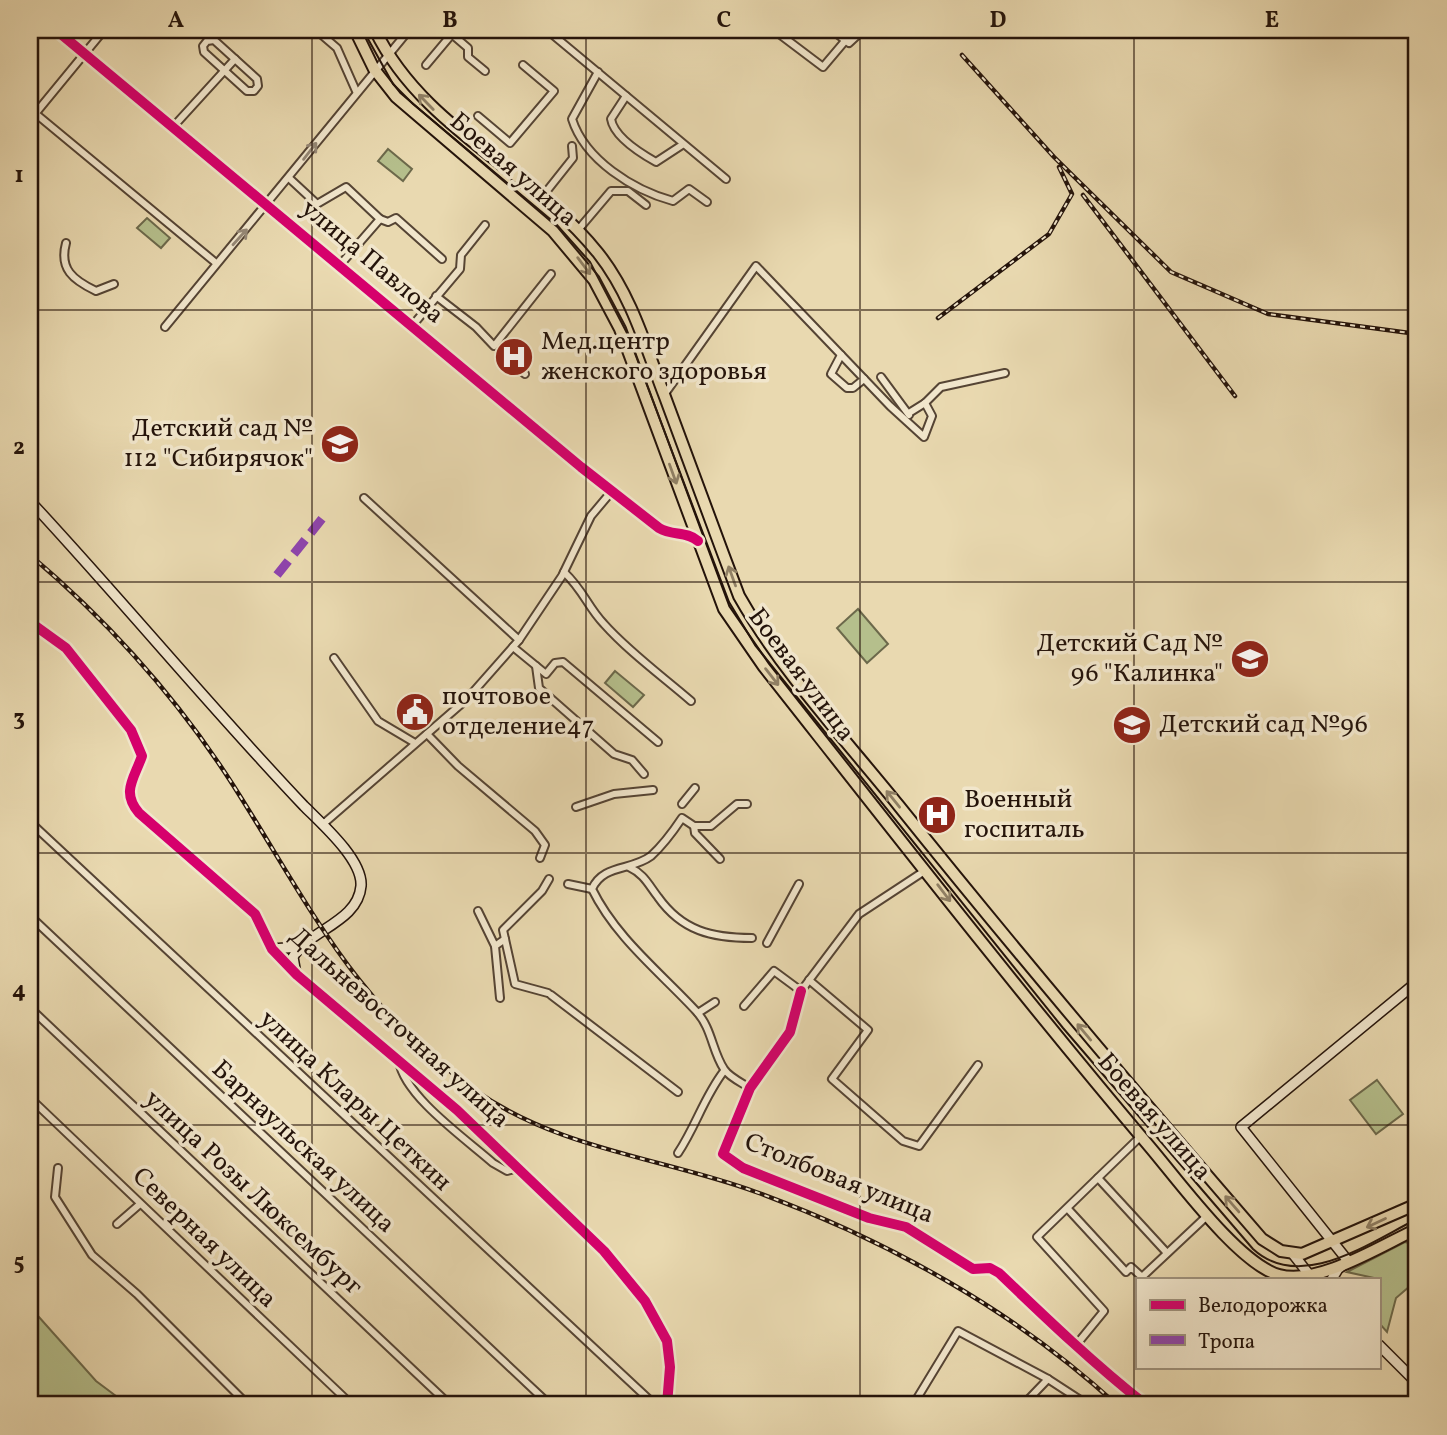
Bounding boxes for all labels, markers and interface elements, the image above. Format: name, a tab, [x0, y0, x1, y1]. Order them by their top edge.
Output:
text: A	[168, 5, 184, 37]
text: B	[442, 5, 458, 37]
text: C	[717, 5, 731, 37]
text: D	[990, 5, 1007, 37]
text: E	[1265, 5, 1279, 37]
one-way arrow	[417, 94, 434, 111]
street label: Боевая улица	[441, 104, 585, 236]
one-way arrow	[302, 143, 317, 161]
text: 1	[14, 160, 24, 192]
street label: улица Павлова	[293, 191, 451, 333]
one-way arrow	[231, 229, 248, 246]
one-way arrow	[576, 256, 591, 275]
place label: Мед.центр женского здоровья	[541, 324, 767, 390]
hospital icon: Мед.центр женского здоровья	[493, 336, 535, 378]
place label: Детский сад № 112 "Сибирячок"	[124, 411, 313, 477]
school or university icon: Детский сад № 112 "Сибирячок"	[319, 423, 361, 465]
text: 2	[13, 432, 25, 464]
one-way arrow	[668, 463, 680, 485]
one-way arrow	[724, 565, 737, 587]
street label: Боевая улица	[739, 601, 863, 749]
place label: Детский Сад № 96 "Калинка"	[1036, 626, 1223, 692]
school or university icon: Детский Сад № 96 "Калинка"	[1229, 638, 1271, 680]
one-way arrow	[765, 667, 780, 686]
place label: почтовое отделение47	[442, 679, 594, 745]
public building icon: почтовое отделение47	[394, 691, 436, 733]
text: 3	[13, 703, 25, 735]
school or university icon: Детский сад №96	[1111, 704, 1153, 746]
place label: Детский сад №96	[1159, 707, 1368, 743]
place label: Военный госпиталь	[964, 782, 1085, 848]
one-way arrow	[885, 790, 901, 808]
hospital icon: Военный госпиталь	[916, 794, 958, 836]
one-way arrow	[936, 884, 951, 903]
street label: Дальневосточная улица	[281, 919, 517, 1137]
text: 4	[12, 975, 26, 1007]
street label: улица Клары Цеткин	[251, 1002, 459, 1200]
one-way arrow	[1076, 1023, 1092, 1041]
street label: Боевая улица	[1088, 1045, 1220, 1189]
street label: Барнаульская улица	[203, 1052, 403, 1242]
street label: улица Розы Люксембург	[136, 1082, 370, 1304]
street label: Столбовая улица	[739, 1125, 939, 1233]
street label: Северная улица	[124, 1159, 284, 1317]
one-way arrow	[1224, 1196, 1240, 1214]
one-way arrow	[1366, 1217, 1387, 1230]
text: 5	[13, 1247, 25, 1279]
legend	[1136, 1278, 1380, 1368]
text: Велодорожка	[1198, 1292, 1328, 1321]
text: Тропа	[1198, 1328, 1255, 1357]

